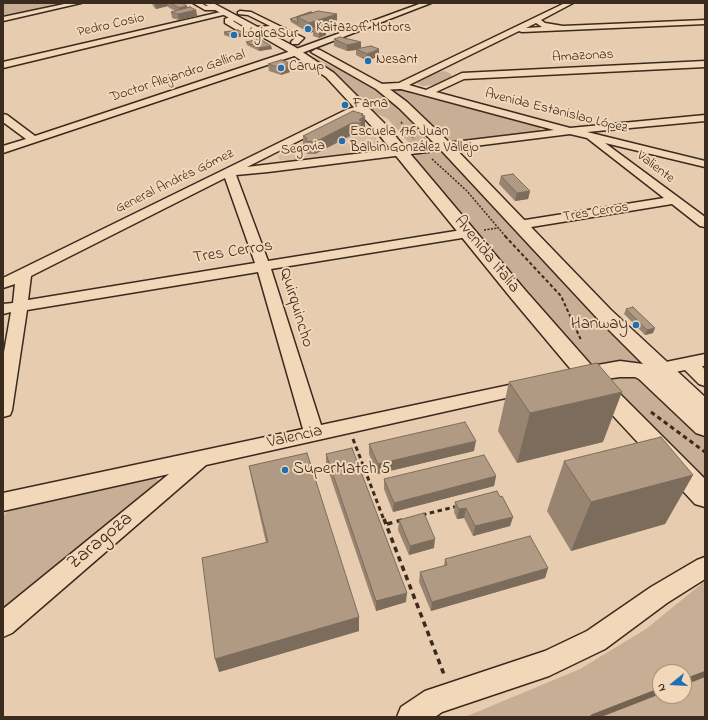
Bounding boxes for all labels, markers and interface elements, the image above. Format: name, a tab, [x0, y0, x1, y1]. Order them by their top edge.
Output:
street label: Pedro Cosio	[76, 10, 146, 42]
place label: Kaitazoff Motors	[316, 21, 411, 37]
marker: Kaitazoff Motors	[303, 24, 313, 34]
place label: LógicaSur	[242, 27, 298, 43]
marker: LógicaSur	[229, 30, 239, 40]
street label: Doctor Alejandro Gallinal	[108, 47, 248, 107]
street label: Amazonas	[552, 47, 614, 67]
place label: Nesant	[376, 53, 418, 69]
marker: Nesant	[363, 56, 373, 66]
place label: Carup	[289, 60, 324, 76]
marker: Carup	[276, 63, 286, 73]
street label: Avenida Estanislao López	[483, 86, 629, 138]
place label: Fama	[353, 97, 388, 113]
marker: Fama	[340, 100, 350, 110]
place label: Escuela 176 Juan Balbin González Vallejo	[350, 125, 479, 158]
marker: Escuela 176 Juan Balbin González Vallejo	[337, 136, 347, 146]
street label: Segovia	[280, 138, 326, 160]
street label: General Andrés Gómez	[113, 146, 237, 218]
street label: Valiente	[633, 148, 677, 188]
street label: Tres Cerros	[562, 200, 630, 226]
street label: Avenida Italia	[449, 212, 523, 298]
street label: Tres Cerros	[192, 237, 274, 269]
street label: Quirquincho	[273, 266, 317, 350]
place label: Hanway	[571, 315, 628, 335]
marker: Hanway	[631, 320, 641, 330]
street label: Valencia	[266, 422, 324, 454]
place label: SuperMatch 5	[293, 460, 391, 480]
marker: SuperMatch 5	[280, 465, 290, 475]
street label: Zaragoza	[64, 508, 138, 576]
north arrow	[652, 664, 692, 704]
text: N	[653, 681, 670, 693]

